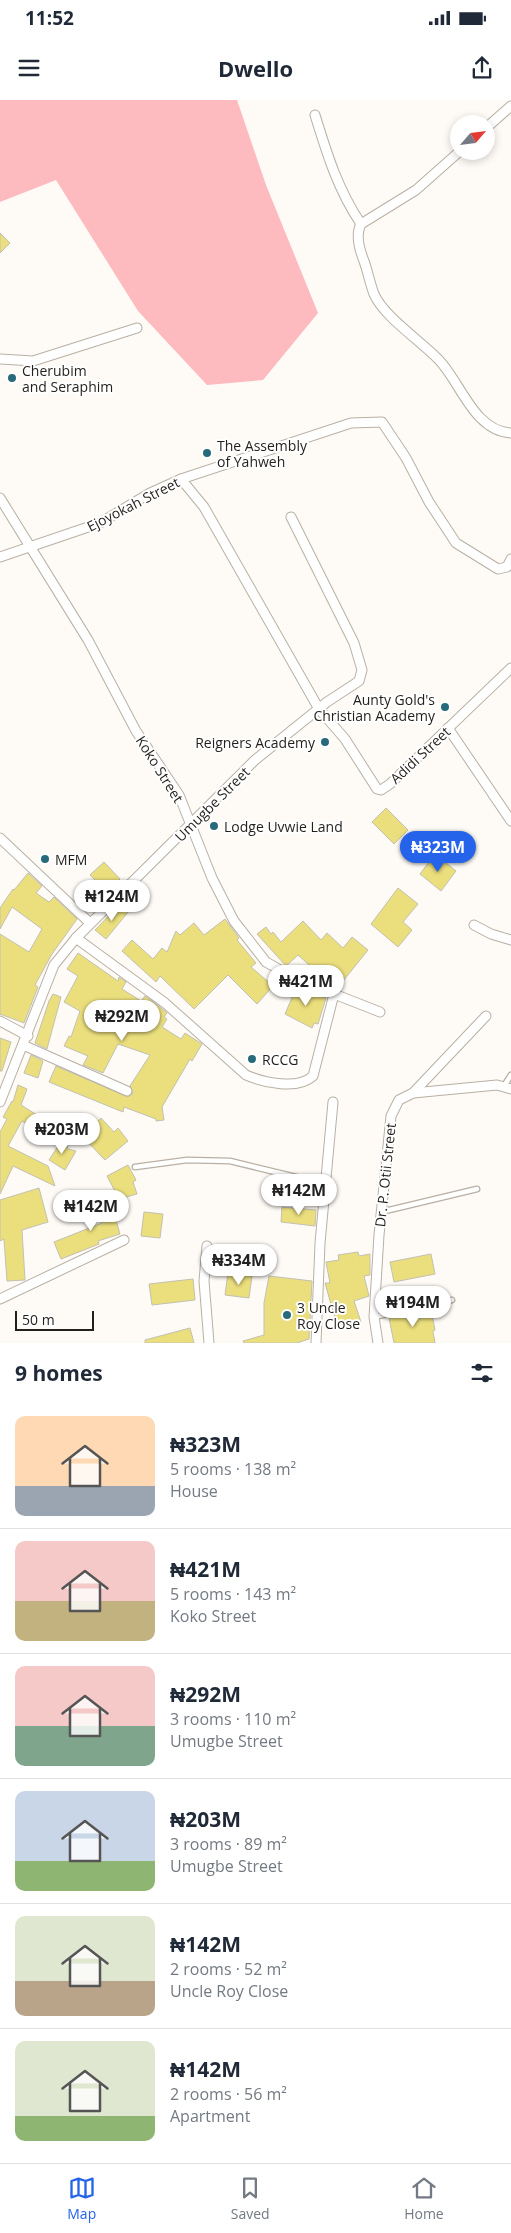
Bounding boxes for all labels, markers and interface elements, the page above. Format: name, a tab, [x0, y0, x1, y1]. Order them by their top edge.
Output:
text: 11:52	[25, 5, 74, 31]
text: Dwello	[218, 53, 293, 83]
icon: menu	[15, 54, 43, 82]
icon: share	[468, 54, 496, 82]
north arrow	[450, 115, 495, 160]
map controls	[450, 115, 495, 160]
place label: Cherubim and Seraphim	[22, 361, 113, 396]
marker: Cherubim and Seraphim	[6, 372, 18, 384]
place label: The Assembly of Yahweh	[217, 436, 308, 471]
marker: The Assembly of Yahweh	[201, 447, 213, 459]
street label: Ejoyokah Street	[83, 472, 183, 536]
place label: Aunty Gold's Christian Academy	[313, 690, 436, 725]
marker: Aunty Gold's Christian Academy	[439, 701, 451, 713]
street label: Adidi Street	[386, 722, 454, 788]
street label: Koko Street	[132, 732, 188, 806]
place label: Reigners Academy	[195, 733, 316, 752]
marker: Reigners Academy	[319, 736, 331, 748]
street label: Umugbe Street	[170, 762, 254, 846]
place label: Lodge Uvwie Land	[224, 817, 343, 836]
marker: Lodge Uvwie Land	[208, 820, 220, 832]
pin: ₦323M	[403, 830, 473, 873]
text: ₦323M	[411, 836, 465, 858]
place label: MFM	[55, 850, 87, 869]
marker: MFM	[39, 853, 51, 865]
pin: ₦124M	[77, 880, 147, 922]
text: ₦124M	[85, 885, 139, 907]
pin: ₦421M	[271, 964, 341, 1007]
text: ₦421M	[279, 970, 333, 992]
pin: ₦292M	[87, 1000, 157, 1042]
text: ₦292M	[95, 1005, 149, 1027]
place label: RCCG	[262, 1050, 298, 1069]
marker: RCCG	[246, 1053, 258, 1065]
pin: ₦203M	[27, 1112, 97, 1155]
text: ₦203M	[35, 1118, 89, 1140]
street label: Dr. P. Otii Street	[370, 1122, 400, 1228]
pin: ₦142M	[264, 1174, 334, 1216]
text: ₦142M	[272, 1179, 326, 1201]
pin: ₦142M	[56, 1190, 126, 1232]
text: ₦142M	[64, 1195, 118, 1217]
pin: ₦334M	[204, 1244, 274, 1286]
text: ₦334M	[212, 1249, 266, 1271]
pin: ₦194M	[378, 1286, 448, 1328]
text: ₦194M	[386, 1291, 440, 1313]
place label: 3 Uncle Roy Close	[297, 1298, 360, 1333]
scale bar	[15, 1308, 94, 1331]
marker: 3 Uncle Roy Close	[281, 1309, 293, 1321]
text: 50 m	[22, 1310, 55, 1329]
text: 9 homes	[15, 1359, 103, 1387]
icon: filters	[468, 1359, 496, 1387]
text: ₦323M	[170, 1430, 241, 1458]
icon: home	[55, 1436, 115, 1496]
text: 5 rooms · 138 m²	[170, 1458, 296, 1480]
text: House	[170, 1480, 218, 1502]
text: ₦421M	[170, 1555, 241, 1583]
icon: home	[55, 1561, 115, 1621]
text: 5 rooms · 143 m²	[170, 1583, 296, 1605]
text: Koko Street	[170, 1605, 256, 1627]
text: ₦292M	[170, 1680, 241, 1708]
icon: home	[55, 1686, 115, 1746]
text: 3 rooms · 110 m²	[170, 1708, 296, 1730]
text: Umugbe Street	[170, 1730, 283, 1752]
text: ₦203M	[170, 1805, 241, 1833]
icon: home	[55, 1811, 115, 1871]
text: 3 rooms · 89 m²	[170, 1833, 287, 1855]
text: Umugbe Street	[170, 1855, 283, 1877]
text: ₦142M	[170, 1930, 241, 1958]
icon: home	[55, 1936, 115, 1996]
text: 2 rooms · 52 m²	[170, 1958, 287, 1980]
text: Uncle Roy Close	[170, 1980, 288, 2002]
text: ₦142M	[170, 2055, 241, 2083]
icon: home	[55, 2061, 115, 2121]
text: 2 rooms · 56 m²	[170, 2083, 287, 2105]
text: Apartment	[170, 2105, 250, 2127]
tab: Map	[67, 2174, 96, 2223]
tab: Saved	[231, 2174, 270, 2223]
tab: Home	[404, 2174, 444, 2223]

